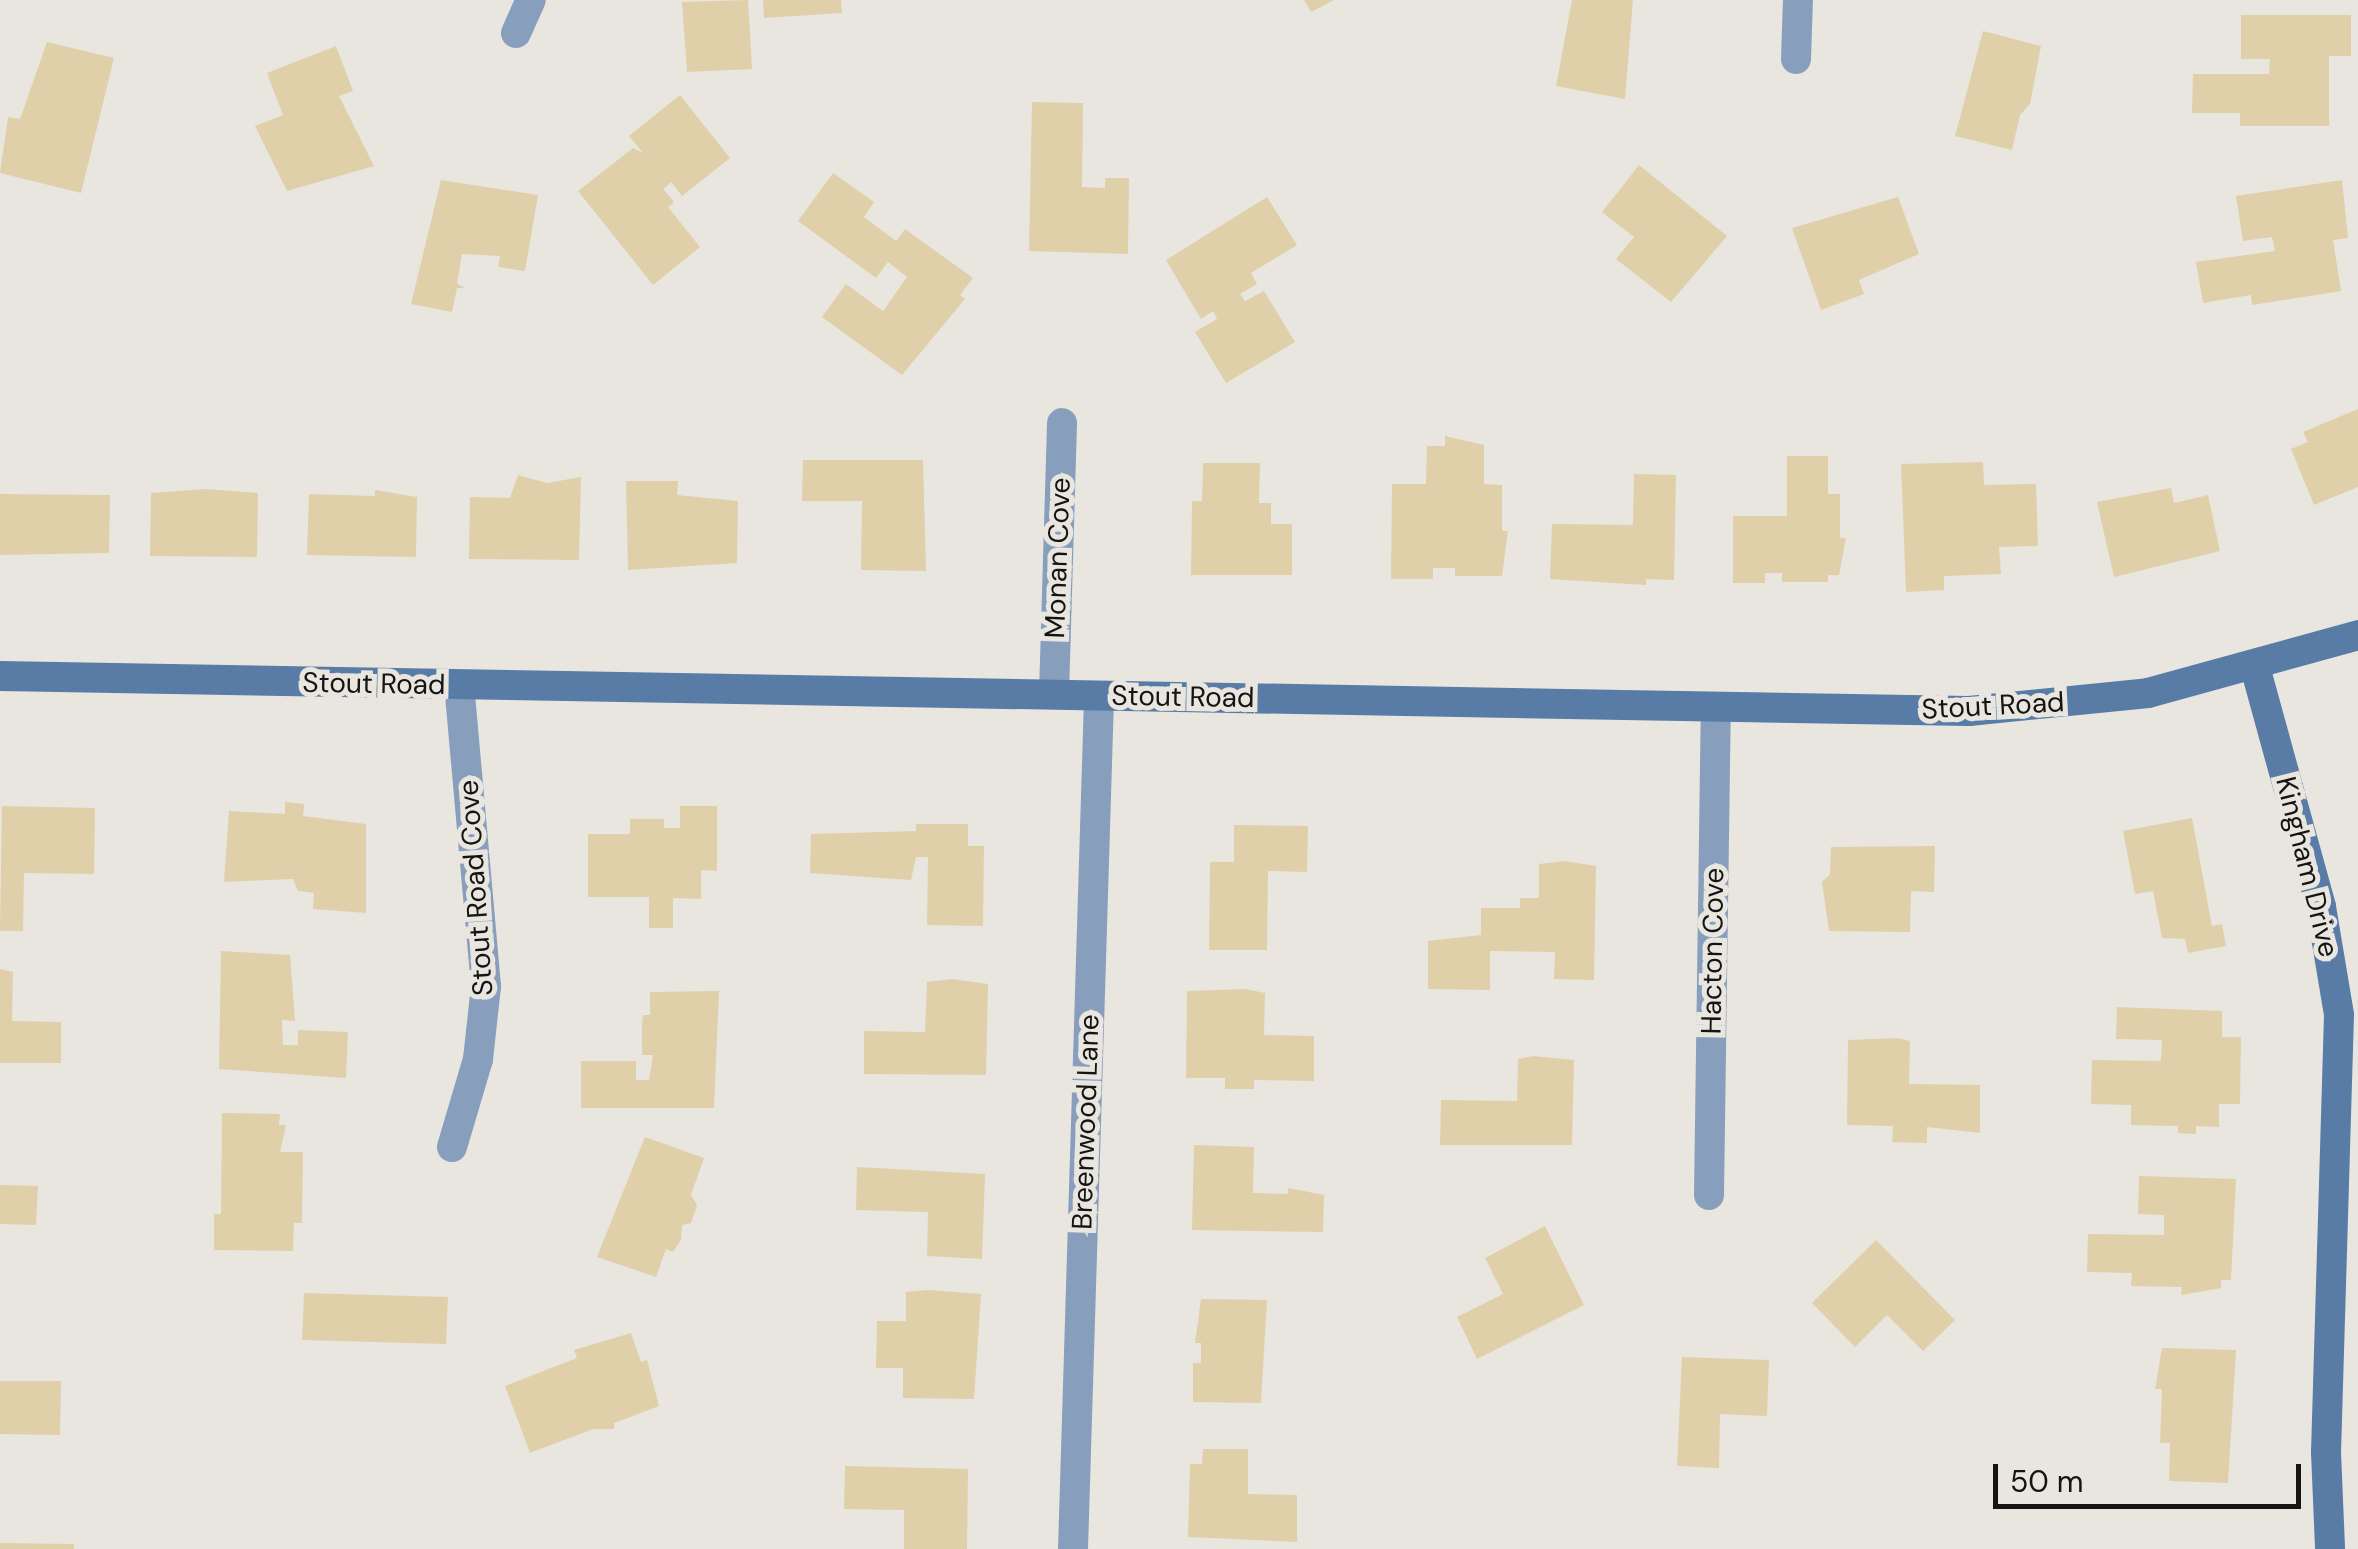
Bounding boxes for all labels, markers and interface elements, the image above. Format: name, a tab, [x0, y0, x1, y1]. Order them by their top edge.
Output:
street label: Monan Cove	[1038, 477, 1078, 639]
street label: Stout Road	[302, 666, 446, 702]
street label: Stout Road	[1111, 679, 1255, 715]
street label: Stout Road	[1921, 685, 2065, 727]
street label: Kingham Drive	[2268, 773, 2346, 961]
street label: Stout Road Cove	[452, 779, 500, 997]
street label: Hacton Cove	[1695, 867, 1731, 1035]
street label: Breenwood Lane	[1065, 1014, 1107, 1230]
scale bar	[1998, 1444, 2306, 1506]
text: 50 m	[2010, 1462, 2084, 1501]

